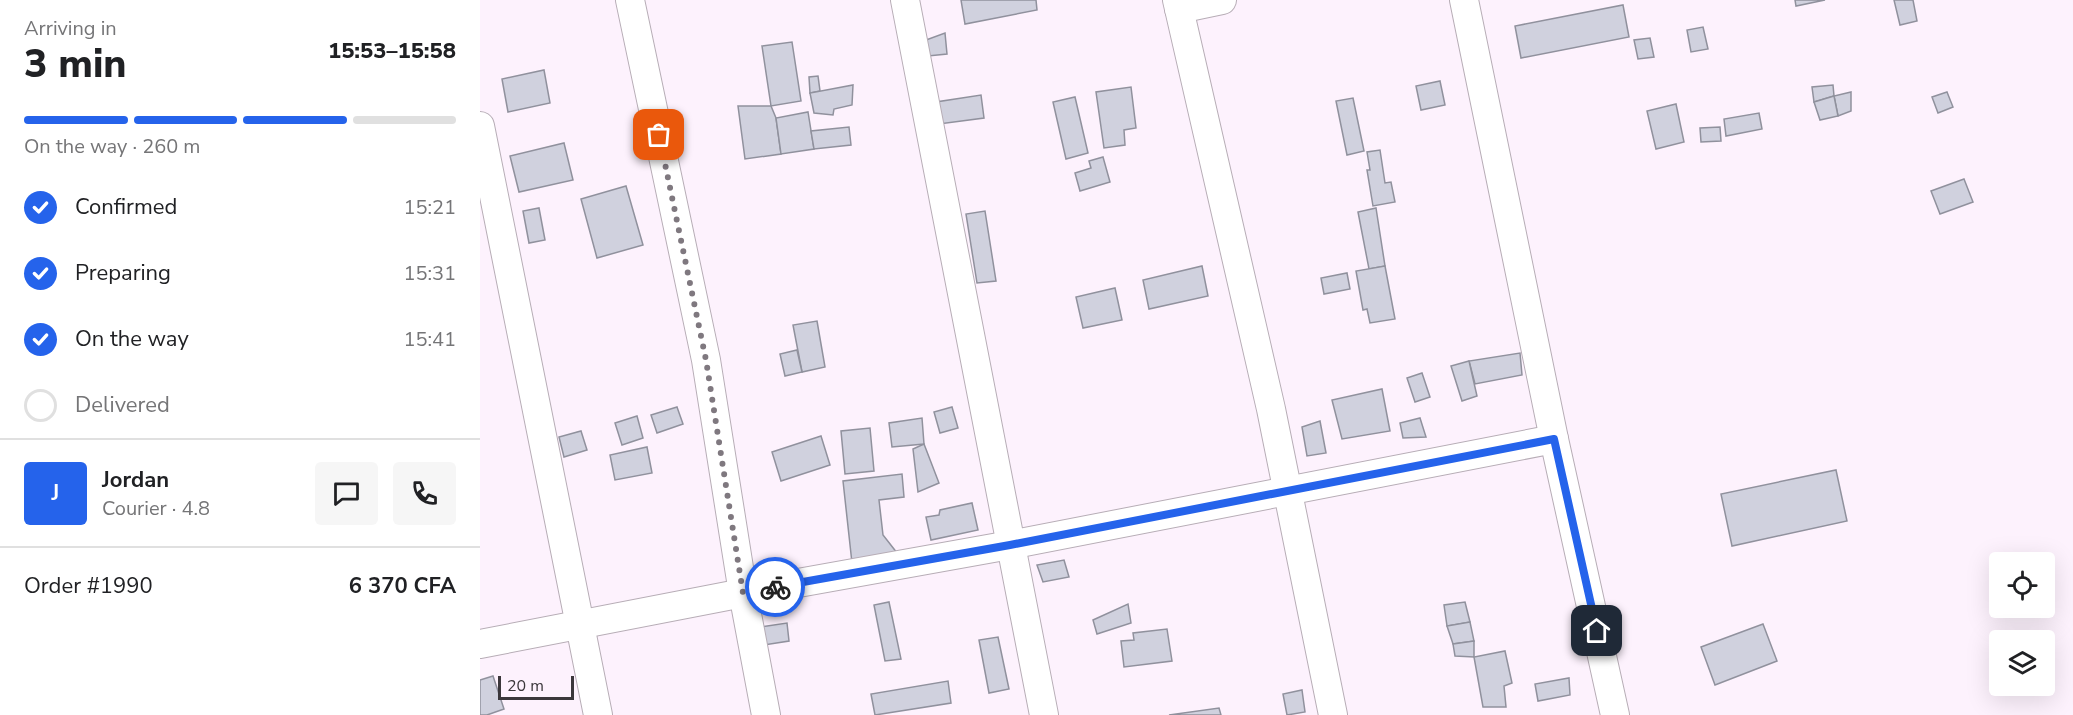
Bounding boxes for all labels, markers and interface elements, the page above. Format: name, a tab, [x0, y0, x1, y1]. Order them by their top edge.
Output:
text: Arriving in	[24, 15, 117, 42]
text: 15:53–15:58	[328, 36, 456, 66]
text: 3 min	[24, 38, 127, 91]
pin	[633, 109, 684, 160]
icon: bag	[642, 118, 675, 151]
text: On the way · 260 m	[24, 133, 200, 160]
icon: check	[24, 191, 57, 224]
text: Confirmed	[75, 192, 177, 222]
text: 15:21	[403, 194, 456, 221]
icon: check	[24, 257, 57, 290]
text: Preparing	[75, 258, 171, 288]
text: 15:31	[403, 260, 456, 287]
icon: check	[24, 323, 57, 356]
text: On the way	[75, 324, 189, 354]
text: 15:41	[403, 326, 456, 353]
text: Delivered	[75, 390, 170, 420]
button: chat	[315, 462, 378, 525]
button: phone	[393, 462, 456, 525]
text: Jordan	[102, 465, 169, 495]
text: J	[52, 478, 59, 508]
text: Courier · 4.8	[102, 495, 210, 522]
map controls	[1989, 552, 2055, 696]
button: locate	[1989, 552, 2055, 618]
courier	[745, 557, 805, 617]
text: Order #1990	[24, 571, 153, 601]
text: 6 370 CFA	[349, 571, 456, 601]
icon: bike	[759, 571, 792, 604]
pin	[1571, 605, 1622, 656]
icon: home	[1580, 614, 1613, 647]
button: layers	[1989, 630, 2055, 696]
scale bar	[498, 673, 574, 700]
text: 20 m	[507, 675, 544, 697]

